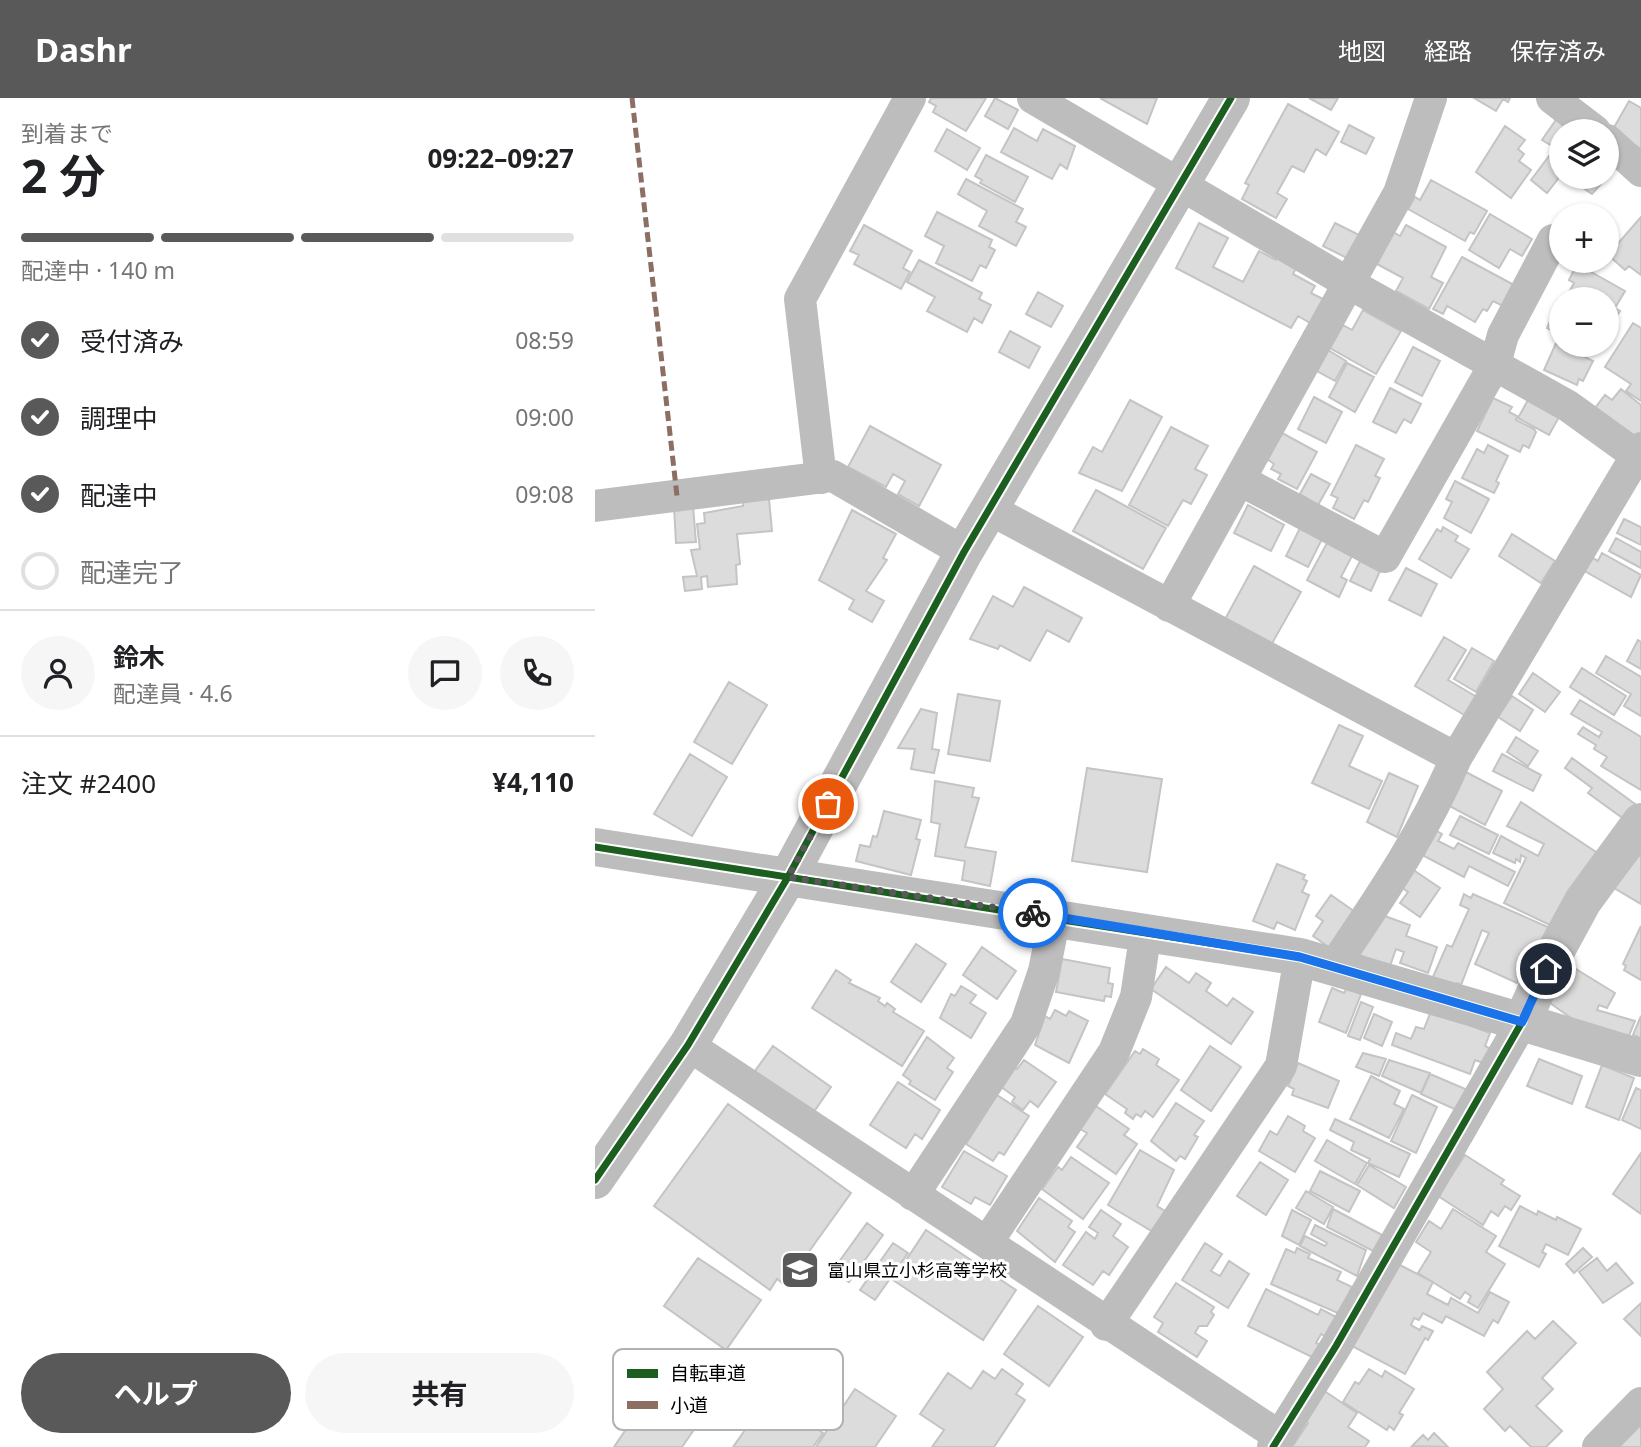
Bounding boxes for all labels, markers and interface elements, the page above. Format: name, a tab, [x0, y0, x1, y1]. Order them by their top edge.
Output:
text: Dashr	[35, 27, 132, 72]
text: 地図	[1338, 34, 1386, 67]
text: 経路	[1424, 34, 1472, 67]
text: 保存済み	[1510, 34, 1606, 67]
text: 到着まで	[21, 117, 113, 149]
map controls	[1549, 119, 1619, 357]
button: layers	[1549, 119, 1619, 189]
text: 09:22–09:27	[427, 140, 574, 176]
text: 2 分	[21, 144, 105, 206]
button: +	[1549, 203, 1619, 273]
text: 配達中 · 140 m	[21, 254, 175, 286]
button: −	[1549, 287, 1619, 357]
icon: check	[21, 321, 59, 359]
text: 受付済み	[80, 323, 184, 359]
text: 08:59	[515, 324, 574, 356]
icon: check	[21, 398, 59, 436]
text: 調理中	[80, 400, 158, 436]
text: 09:00	[515, 401, 574, 433]
icon: check	[21, 475, 59, 513]
text: 配達中	[80, 477, 158, 513]
text: 09:08	[515, 478, 574, 510]
text: 配達完了	[80, 554, 184, 590]
button: person	[21, 636, 95, 710]
button: chat	[408, 636, 482, 710]
button: phone	[500, 636, 574, 710]
text: 鈴木	[113, 639, 165, 675]
text: 配達員 · 4.6	[113, 677, 233, 709]
text: ¥4,110	[492, 764, 574, 800]
text: 注文 #2400	[21, 765, 156, 801]
pin	[798, 774, 858, 834]
icon: bag	[809, 785, 847, 823]
courier	[998, 878, 1068, 948]
icon: bike	[1014, 894, 1052, 932]
pin	[1516, 939, 1576, 999]
icon: home	[1527, 950, 1565, 988]
school or university icon: 富山県立小杉高等学校	[779, 1249, 821, 1291]
place label: 富山県立小杉高等学校	[827, 1258, 1007, 1282]
legend	[613, 1349, 843, 1430]
button: ヘルプ	[21, 1353, 291, 1433]
button: 共有	[305, 1353, 574, 1433]
text: 自転車道	[670, 1360, 746, 1386]
text: 小道	[670, 1392, 708, 1418]

